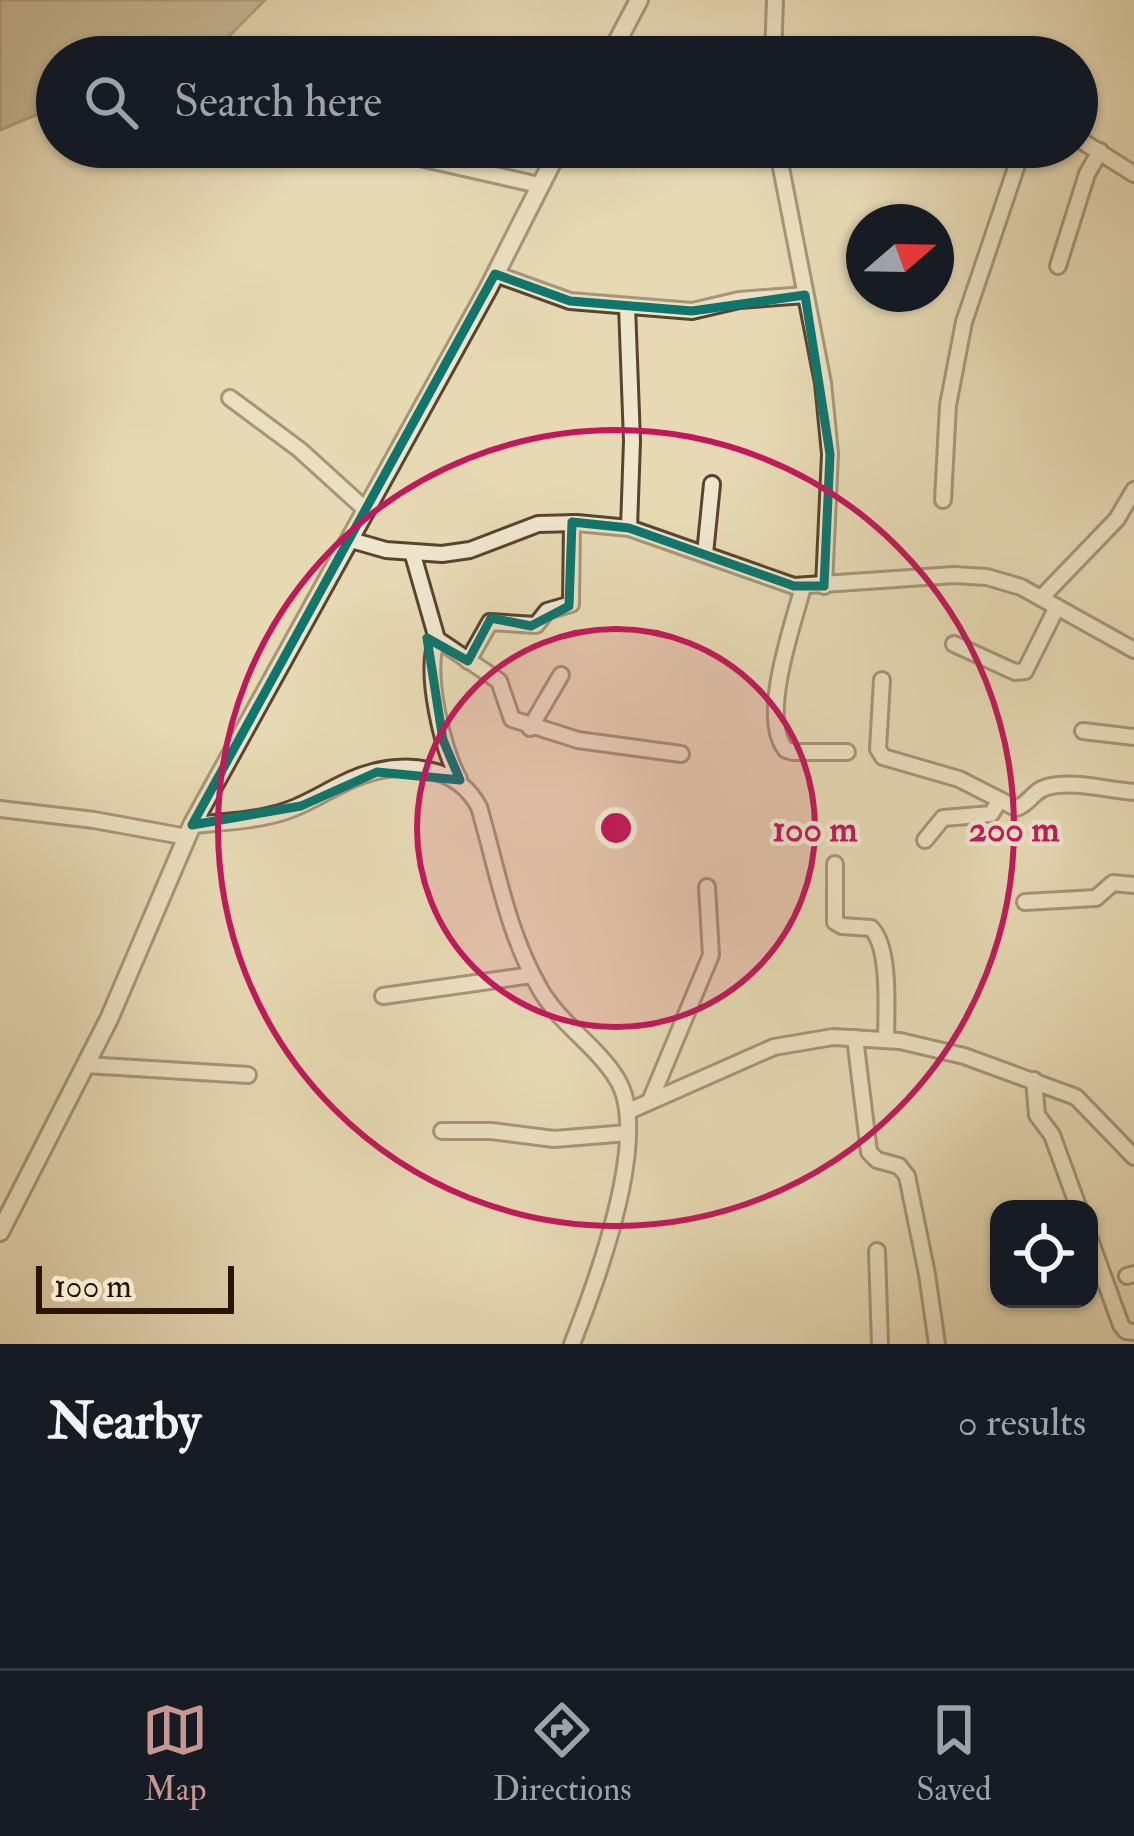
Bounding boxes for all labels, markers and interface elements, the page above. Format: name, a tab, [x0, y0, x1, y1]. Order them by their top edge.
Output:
search box	[36, 36, 1098, 168]
icon: search	[78, 69, 144, 135]
text: Search here	[174, 74, 382, 130]
north arrow	[846, 204, 954, 312]
centre of rings	[595, 807, 637, 849]
text: 100 m	[772, 807, 858, 852]
text: 200 m	[969, 807, 1059, 852]
map controls	[990, 1200, 1098, 1308]
button: locate	[990, 1200, 1098, 1308]
scale bar	[36, 1260, 234, 1313]
text: 100 m	[54, 1266, 132, 1307]
text: Nearby	[48, 1390, 201, 1454]
text: 0 results	[958, 1398, 1086, 1447]
tab: Map	[142, 1697, 208, 1810]
tab: Directions	[493, 1697, 632, 1810]
tab: Saved	[916, 1697, 992, 1810]

